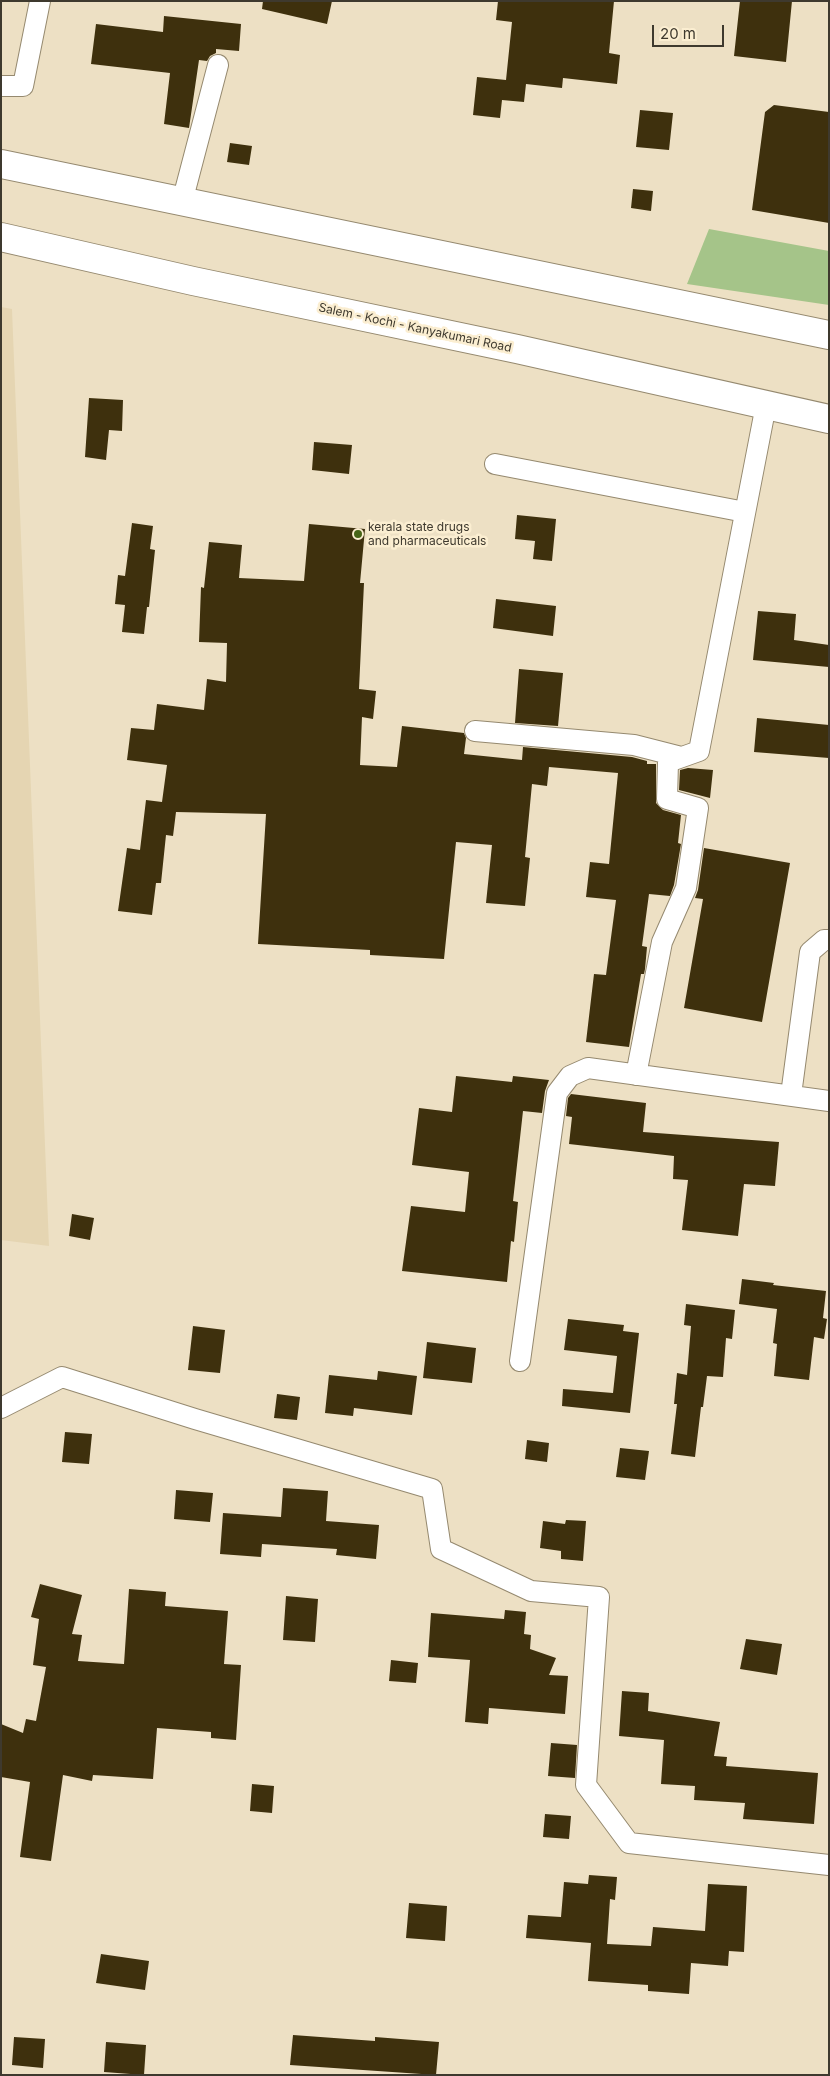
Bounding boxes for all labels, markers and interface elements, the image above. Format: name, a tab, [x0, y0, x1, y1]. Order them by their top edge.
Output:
scale bar	[655, 15, 728, 47]
text: 20 m	[660, 24, 696, 43]
street label: Salem - Kochi - Kanyakumari Road	[317, 300, 513, 356]
place label: kerala state drugs and pharmaceuticals	[368, 520, 486, 548]
marker: kerala state drugs and pharmaceuticals	[352, 528, 364, 540]

